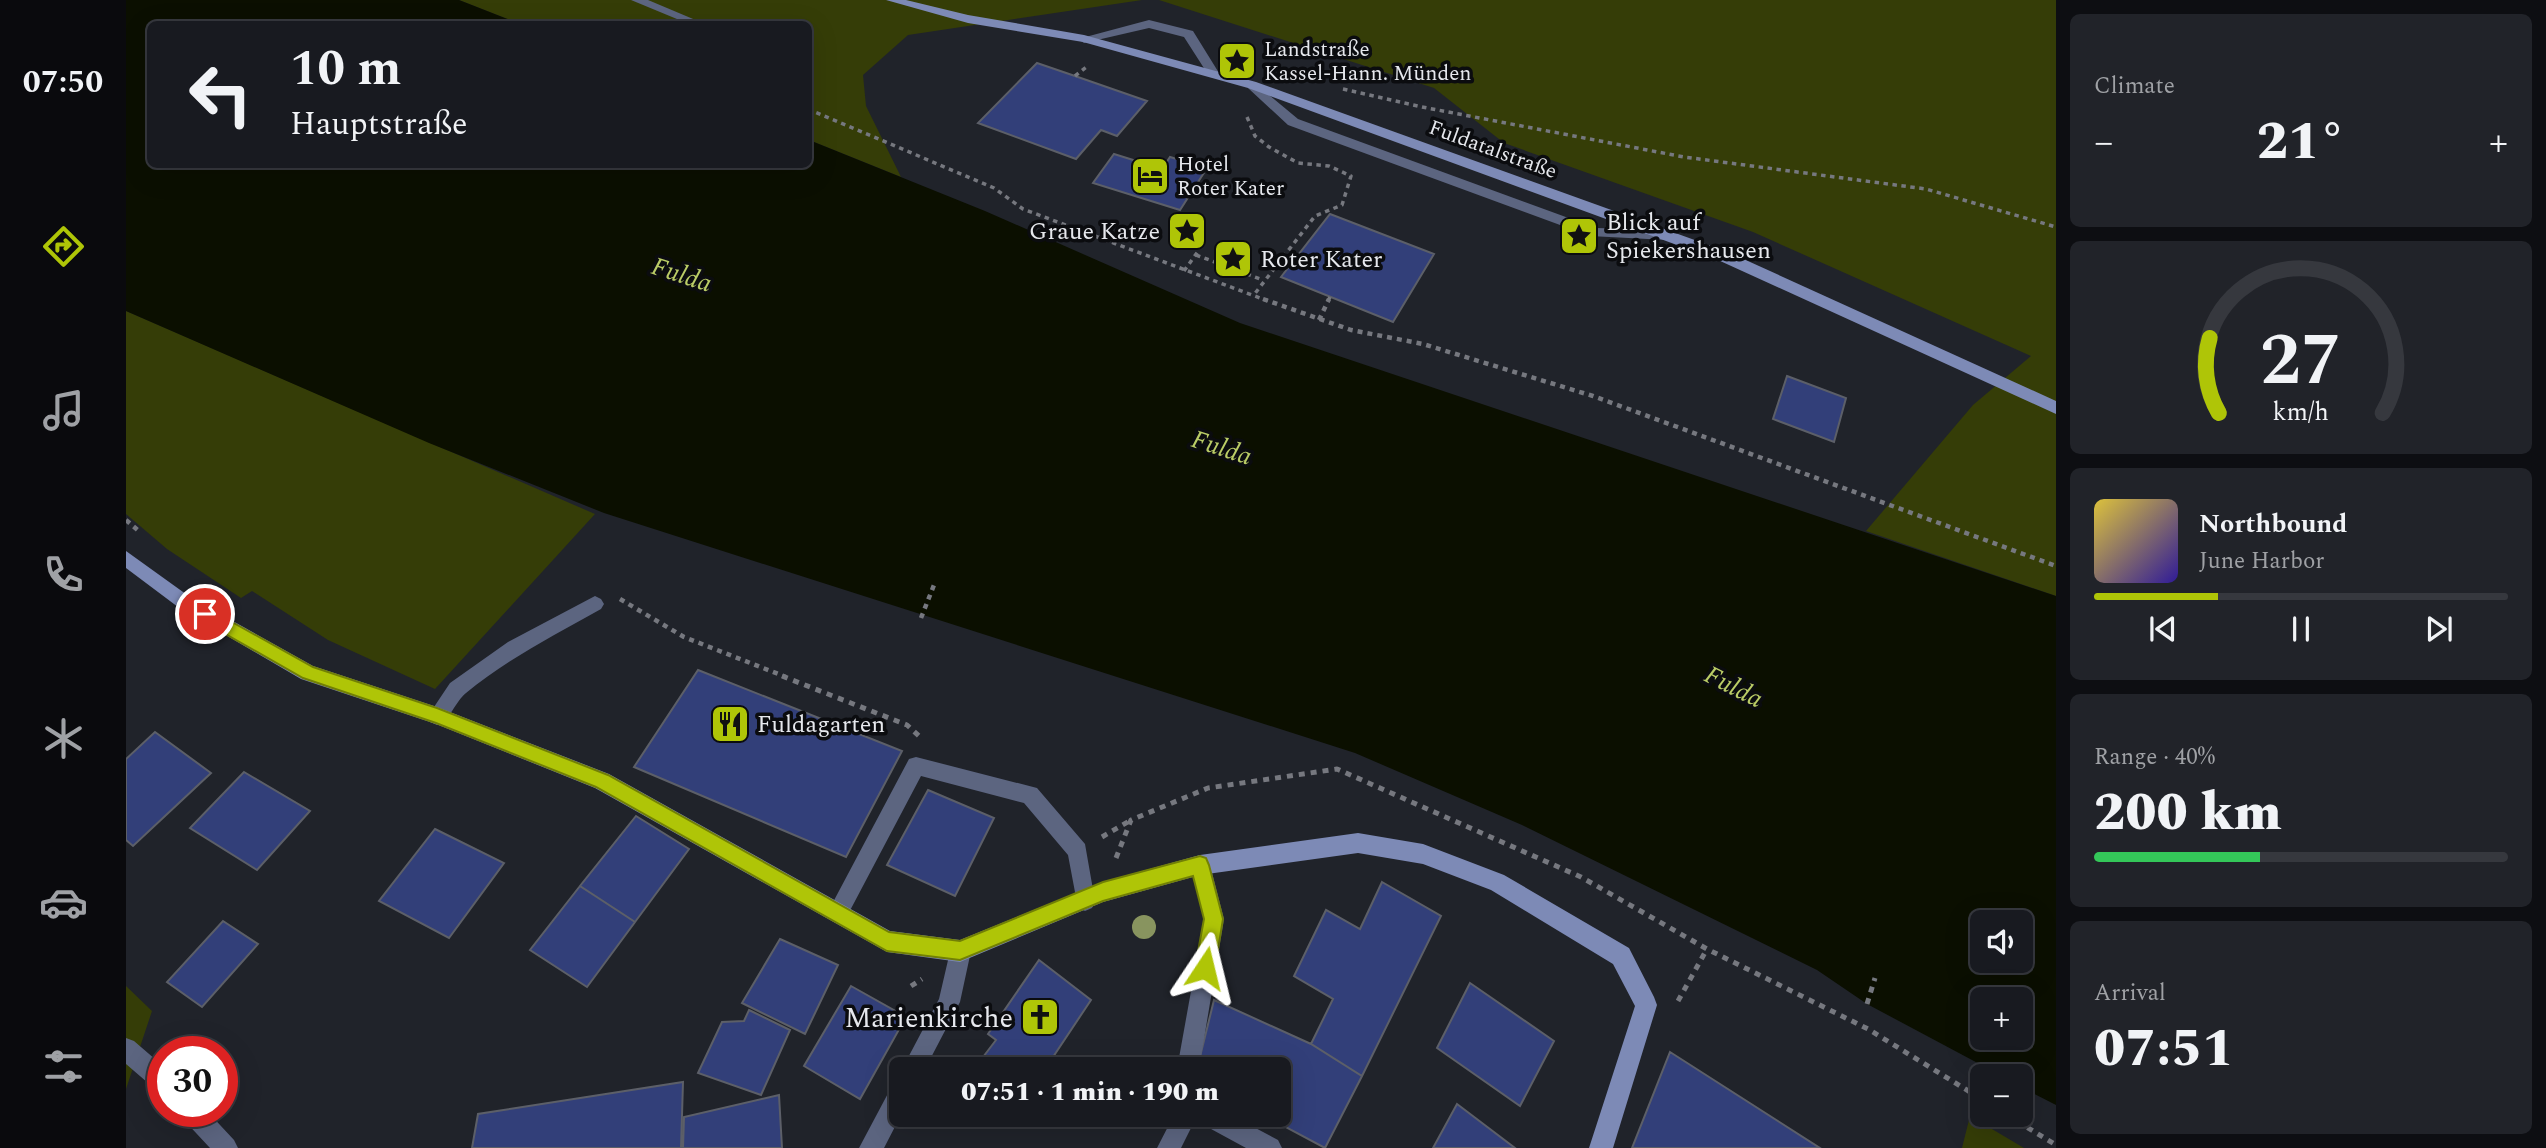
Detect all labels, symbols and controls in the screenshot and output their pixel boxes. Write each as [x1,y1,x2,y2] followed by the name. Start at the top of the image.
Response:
[290,32,401,107] text: 10 m
[1264,34,1472,90] place label: Landstraße Kassel-Hann. Münden
[1216,40,1258,82] place icon: Landstraße Kassel-Hann. Münden
[175,49,266,140] icon: left
[23,58,103,107] text: 07:50
[2094,69,2175,104] text: Climate
[290,100,468,149] text: Hauptstraße
[2257,103,2345,182] text: 21°
[1424,112,1561,188] street label: Fuldatalstraße
[2094,114,2113,172] text: −
[2489,114,2508,172] text: +
[1177,149,1284,205] place label: Hotel Roter Kater
[1129,155,1171,197] hotel icon: Hotel Roter Kater
[1606,205,1771,269] place label: Blick auf Spiekershausen
[1166,210,1208,252] place icon: Graue Katze
[1029,214,1160,250] place label: Graue Katze
[1558,215,1600,257] place icon: Blick auf Spiekershausen
[39,222,88,271] icon: directions
[1212,238,1254,280] place icon: Roter Kater
[1260,242,1383,278] place label: Roter Kater
[646,246,717,304] water label: Fulda
[2260,307,2342,418] text: 27
[39,386,88,435] icon: music
[2273,394,2329,432] text: km/h
[1186,419,1257,477] water label: Fulda
[2199,504,2347,544] text: Northbound
[2199,544,2324,579] text: June Harbor
[39,550,88,599] icon: phone
[175,584,235,644] pin
[186,595,224,633] icon: arrive
[2144,610,2182,648] icon: previous
[2282,610,2320,648] icon: pause
[2420,610,2458,648] icon: next
[1697,655,1770,719] water label: Fulda
[709,703,751,745] restaurant icon: Fuldagarten
[757,707,885,743] place label: Fuldagarten
[39,714,88,763] icon: climate
[2094,740,2215,775] text: Range · 40%
[2094,774,2282,853] text: 200 km
[39,878,88,927] icon: car
[1970,910,2033,1127] map controls
[1970,910,2033,973] button: sound
[1168,931,1242,1005] position arrow
[2094,976,2166,1011] text: Arrival
[1970,987,2033,1050] button: +
[1019,996,1061,1038] church icon: Marienkirche
[845,997,1013,1040] place label: Marienkirche
[2094,1010,2233,1089] text: 07:51
[147,1036,238,1127] speed limit sign: 30
[39,1042,88,1091] icon: filters
[1970,1064,2033,1127] button: −
[961,1072,1219,1112] text: 07:51 · 1 min · 190 m

